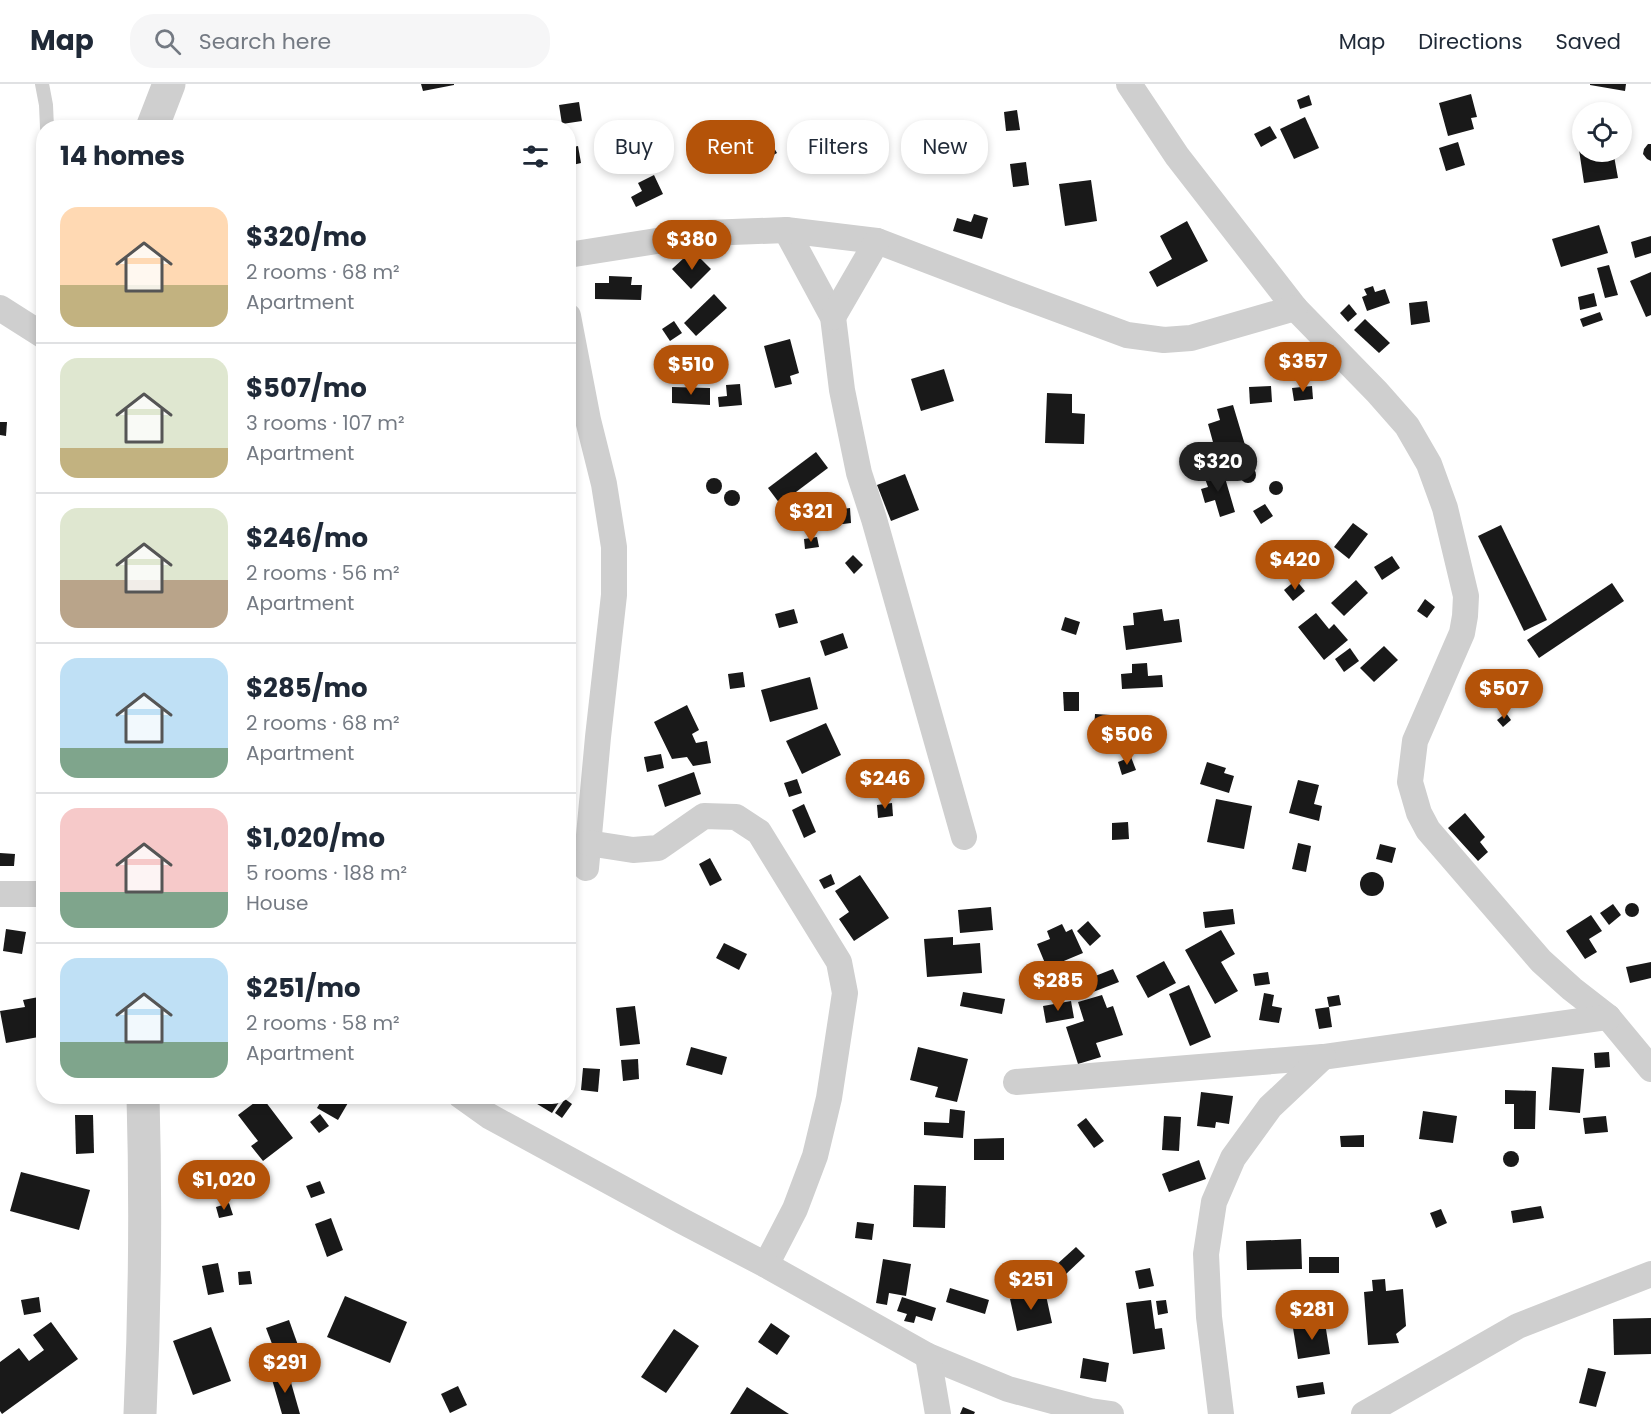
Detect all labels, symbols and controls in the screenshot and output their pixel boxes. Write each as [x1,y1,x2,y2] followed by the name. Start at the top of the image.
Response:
[130,14,550,68] search box
[30,21,94,60] text: Map
[151,25,184,58] icon: search
[199,26,331,57] text: Search here
[1339,27,1385,56] text: Map
[1418,27,1522,56] text: Directions
[1555,27,1621,56] text: Saved
[1572,102,1632,162] map controls
[1572,102,1632,162] button: locate
[594,120,674,174] chip: Buy
[686,120,775,174] chip: Rent
[787,120,889,174] chip: Filters
[901,120,988,174] chip: New
[60,138,185,174] text: 14 homes
[519,140,552,173] icon: filters
[246,219,367,255] text: $320/mo
[656,220,728,271] pin: $380
[666,225,718,253] text: $380
[108,231,180,303] icon: home
[246,258,400,286] text: 2 rooms · 68 m²
[246,288,354,316] text: Apartment
[1267,342,1339,393] pin: $357
[655,345,727,396] pin: $510
[1279,347,1327,375] text: $357
[668,350,714,378] text: $510
[246,370,367,406] text: $507/mo
[108,382,180,454] icon: home
[246,409,405,437] text: 3 rooms · 107 m²
[246,439,354,467] text: Apartment
[1182,442,1254,493] pin: $320
[1193,447,1243,475] text: $320
[775,492,847,543] pin: $321
[789,497,833,525] text: $321
[246,520,368,556] text: $246/mo
[108,532,180,604] icon: home
[1259,540,1331,591] pin: $420
[1269,545,1321,573] text: $420
[246,559,400,587] text: 2 rooms · 56 m²
[246,589,354,617] text: Apartment
[1468,669,1540,720] pin: $507
[246,670,368,706] text: $285/mo
[1479,674,1529,702] text: $507
[108,682,180,754] icon: home
[246,709,400,737] text: 2 rooms · 68 m²
[1091,715,1163,766] pin: $506
[1101,720,1153,748] text: $506
[246,739,354,767] text: Apartment
[849,759,921,810] pin: $246
[860,764,910,792] text: $246
[246,820,385,856] text: $1,020/mo
[108,832,180,904] icon: home
[246,859,407,887] text: 5 rooms · 188 m²
[246,889,308,917] text: House
[1022,961,1094,1012] pin: $285
[1033,966,1083,994] text: $285
[246,970,361,1006] text: $251/mo
[108,982,180,1054] icon: home
[246,1009,400,1037] text: 2 rooms · 58 m²
[246,1039,354,1067] text: Apartment
[175,1160,273,1211] pin: $1,020
[192,1165,256,1193] text: $1,020
[995,1260,1067,1311] pin: $251
[1008,1265,1054,1293] text: $251
[1276,1290,1348,1341] pin: $281
[1289,1295,1335,1323] text: $281
[249,1343,321,1394] pin: $291
[263,1348,307,1376] text: $291

